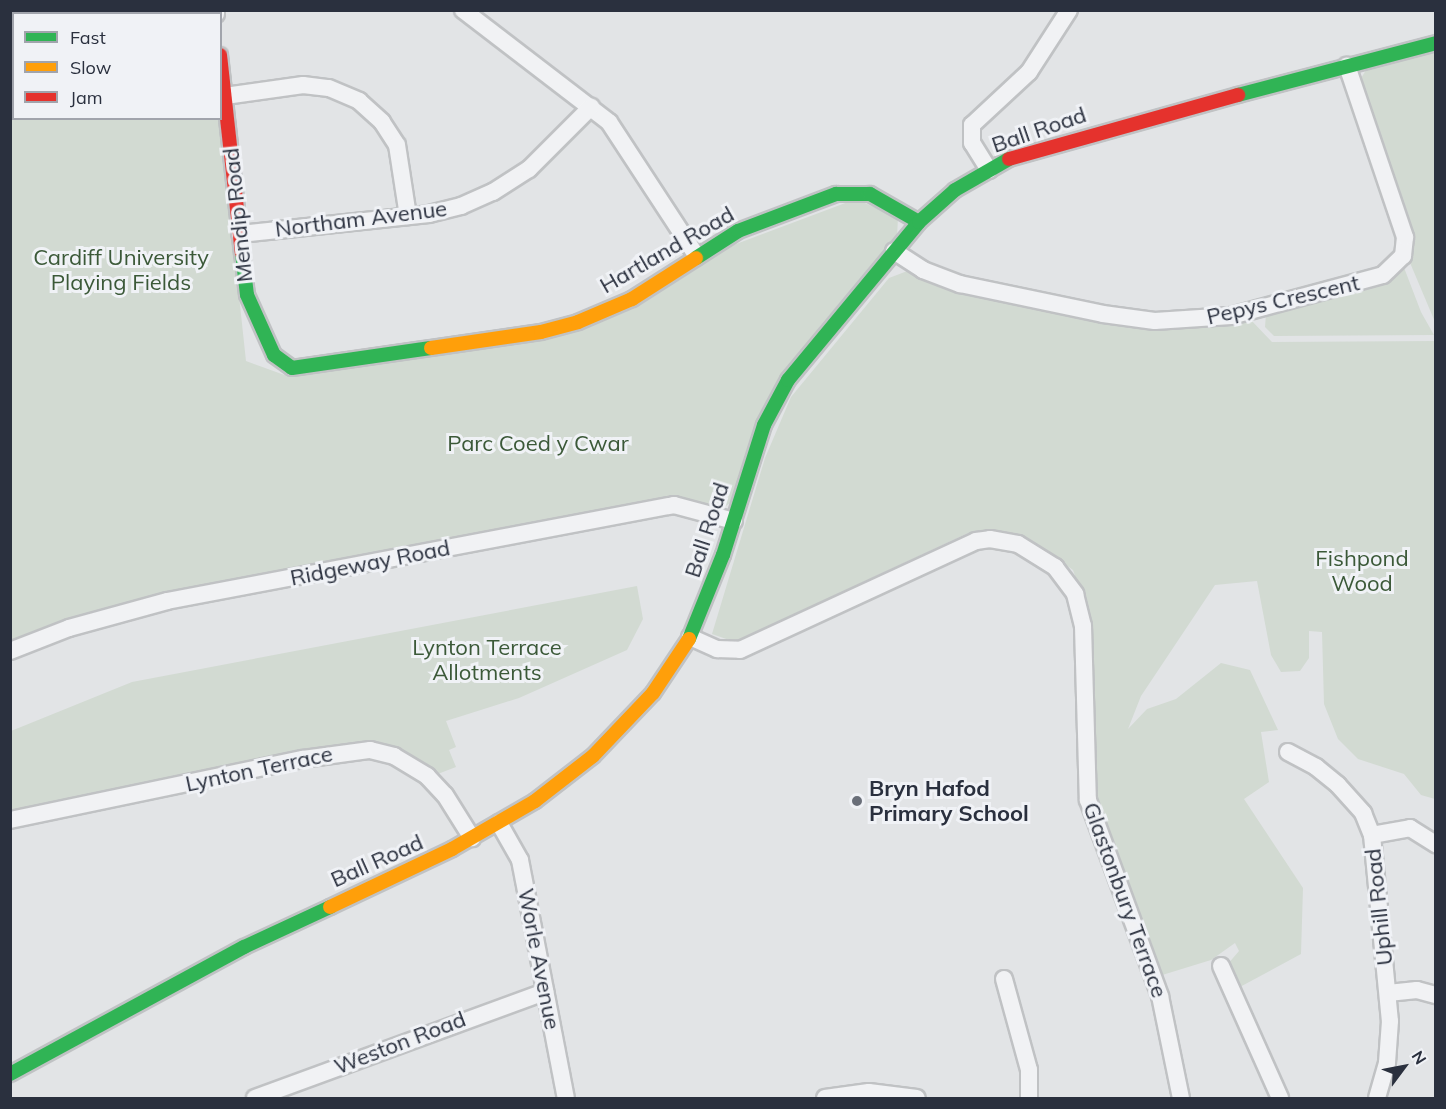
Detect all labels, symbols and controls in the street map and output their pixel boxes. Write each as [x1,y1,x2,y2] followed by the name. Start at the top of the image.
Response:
[12,12,222,120] legend
[70,26,106,49] text: Fast
[70,56,111,79] text: Slow
[70,86,103,109] text: Jam
[988,102,1090,158] street label: Ball Road
[218,146,258,284] street label: Mendip Road
[274,195,448,243] street label: Northam Avenue
[595,201,739,299] street label: Hartland Road
[33,244,209,296] park label: Cardiff University Playing Fields
[1204,270,1362,330] street label: Pepys Crescent
[447,431,629,457] park label: Parc Coed y Cwar
[679,479,735,581] street label: Ball Road
[288,535,452,591] street label: Ridgeway Road
[1315,545,1409,596] park label: Fishpond Wood
[412,634,562,686] park label: Lynton Terrace Allotments
[183,741,335,797] street label: Lynton Terrace
[869,775,1029,826] place label: Bryn Hafod Primary School
[850,794,864,808] marker: Bryn Hafod Primary School
[1077,799,1173,1001] street label: Glastonbury Terrace
[327,829,427,893] street label: Ball Road
[1360,847,1398,967] street label: Uphill Road
[512,886,566,1032] street label: Worle Avenue
[331,1006,469,1080] street label: Weston Road
[1374,1037,1434,1097] north arrow
[1408,1047,1431,1068] text: N

